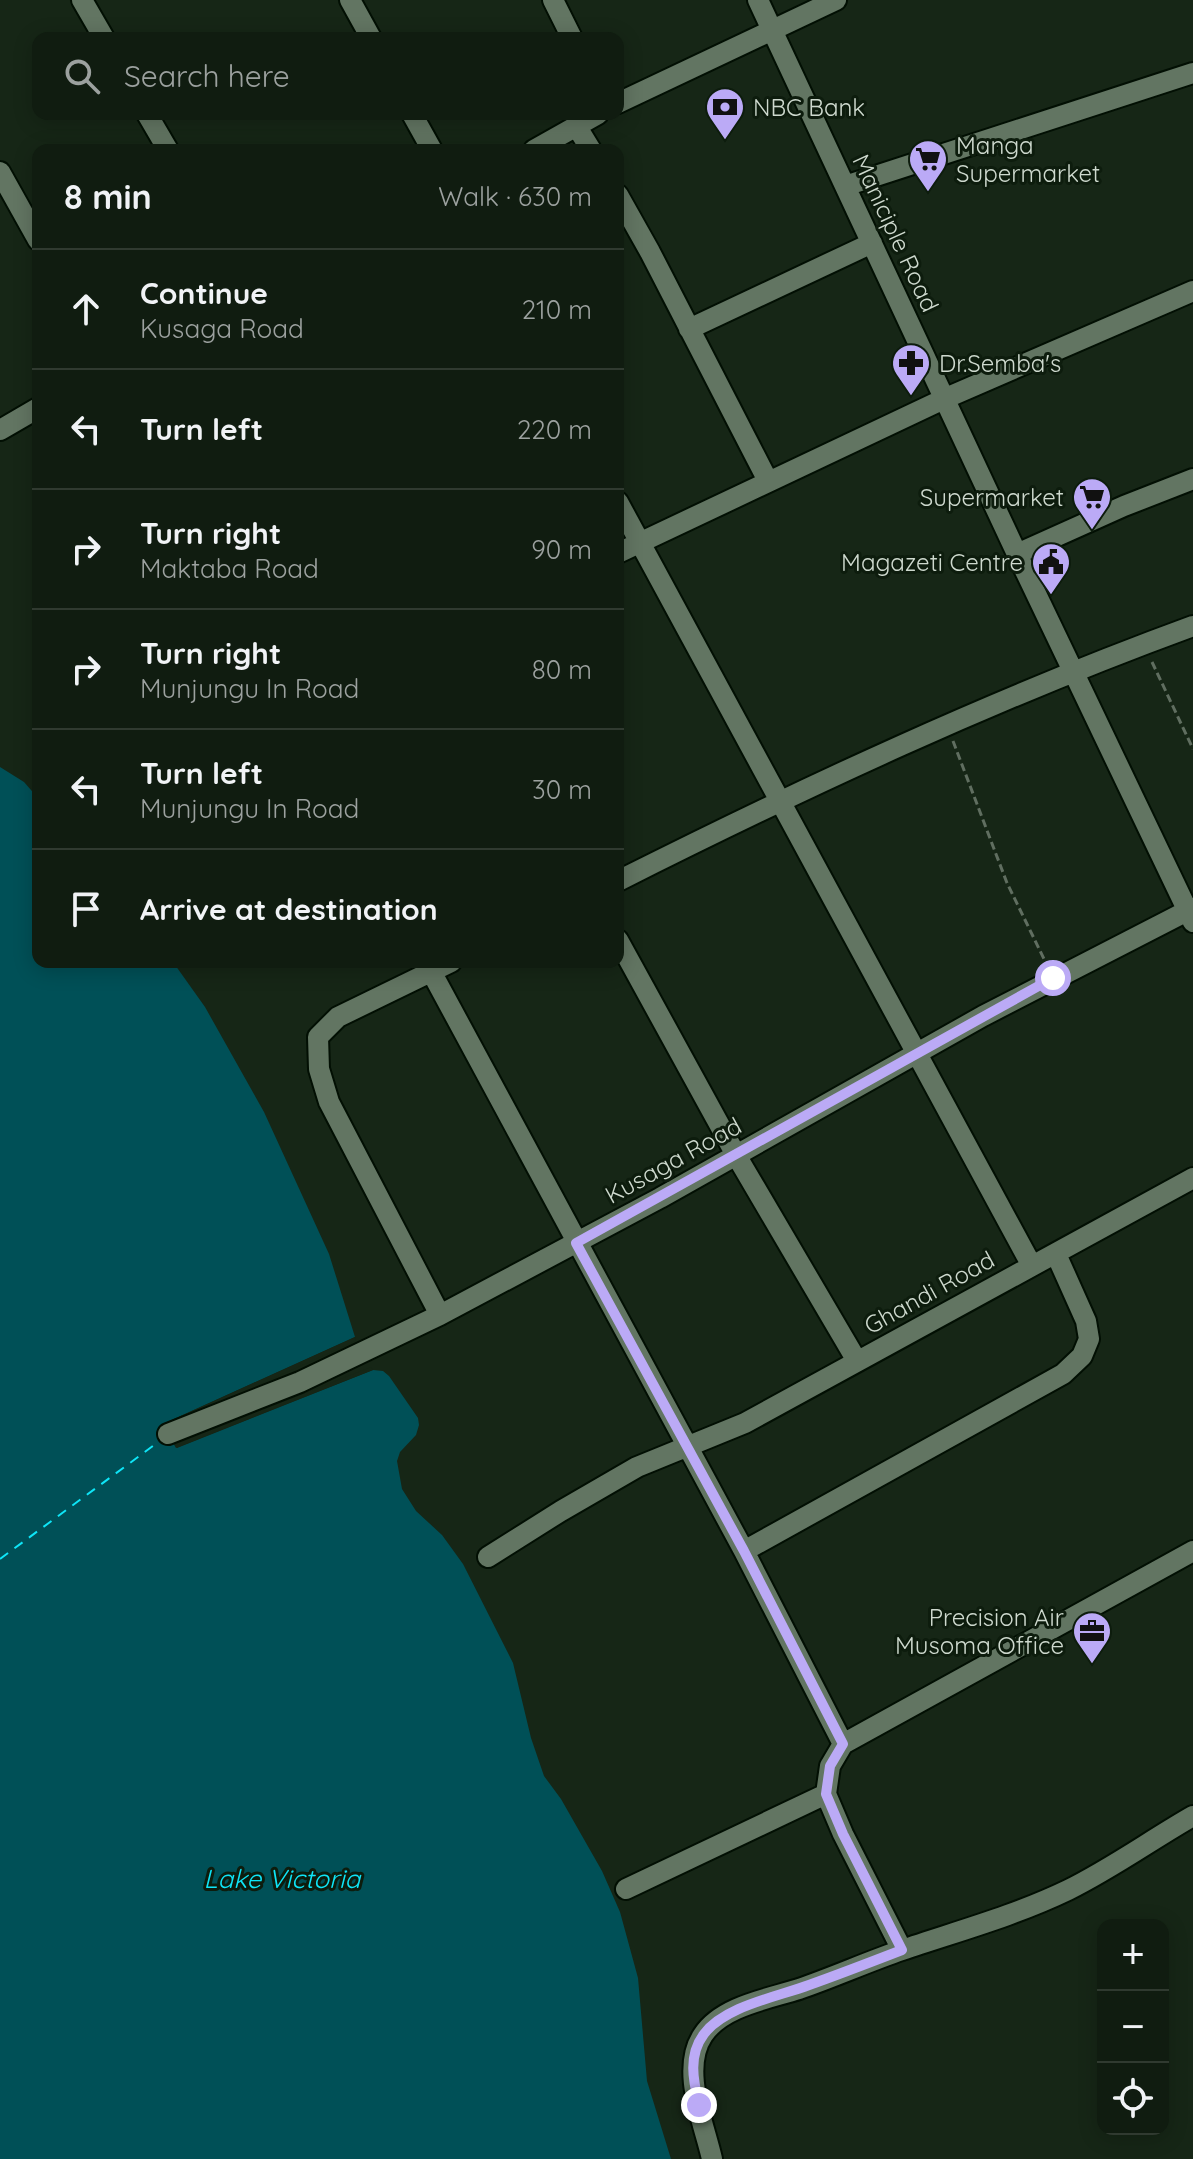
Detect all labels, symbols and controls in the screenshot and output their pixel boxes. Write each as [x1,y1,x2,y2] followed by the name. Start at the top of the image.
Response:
[32,32,624,120] search box
[60,54,104,98] icon: search
[124,57,290,95] text: Search here
[704,86,746,141] bank icon: NBC Bank
[753,92,865,122] place label: NBC Bank
[956,130,1100,188] place label: Manga Supermarket
[907,138,949,193] supermarket icon: Manga Supermarket
[846,149,946,317] street label: Maniciple Road
[64,175,152,218] text: 8 min
[438,180,592,213] text: Walk · 630 m
[140,274,268,312] text: Continue
[64,287,108,331] icon: ahead
[522,293,592,326] text: 210 m
[140,312,304,345] text: Kusaga Road
[890,342,932,397] pharmacy icon: Dr.Semba's
[939,348,1061,378] place label: Dr.Semba's
[64,407,108,451] icon: left
[140,410,263,448] text: Turn left
[517,413,592,446] text: 220 m
[1071,476,1113,531] supermarket icon: Supermarket
[920,482,1064,512] place label: Supermarket
[140,514,281,552] text: Turn right
[64,527,108,571] icon: right
[531,533,592,566] text: 90 m
[1030,541,1072,596] public building icon: Magazeti Centre
[841,547,1023,577] place label: Magazeti Centre
[140,552,319,585] text: Maktaba Road
[140,634,281,672] text: Turn right
[64,647,108,691] icon: right
[532,653,592,686] text: 80 m
[140,672,359,705] text: Munjungu In Road
[140,754,263,792] text: Turn left
[64,767,108,811] icon: left
[532,773,592,806] text: 30 m
[140,792,359,825] text: Munjungu In Road
[64,887,108,931] icon: arrive
[140,890,438,928] text: Arrive at destination
[1035,960,1071,996] route start
[600,1110,746,1210] street label: Kusaga Road
[859,1244,999,1340] street label: Ghandi Road
[895,1602,1064,1660] place label: Precision Air Musoma Office
[1071,1610,1113,1665] office icon: Precision Air Musoma Office
[204,1862,362,1895] water label: Lake Victoria
[1097,1919,1169,2135] map controls
[1097,1919,1169,1991] button: +
[1097,1991,1169,2063] button: −
[1097,2063,1169,2135] button: locate
[681,2087,717,2123] route end

